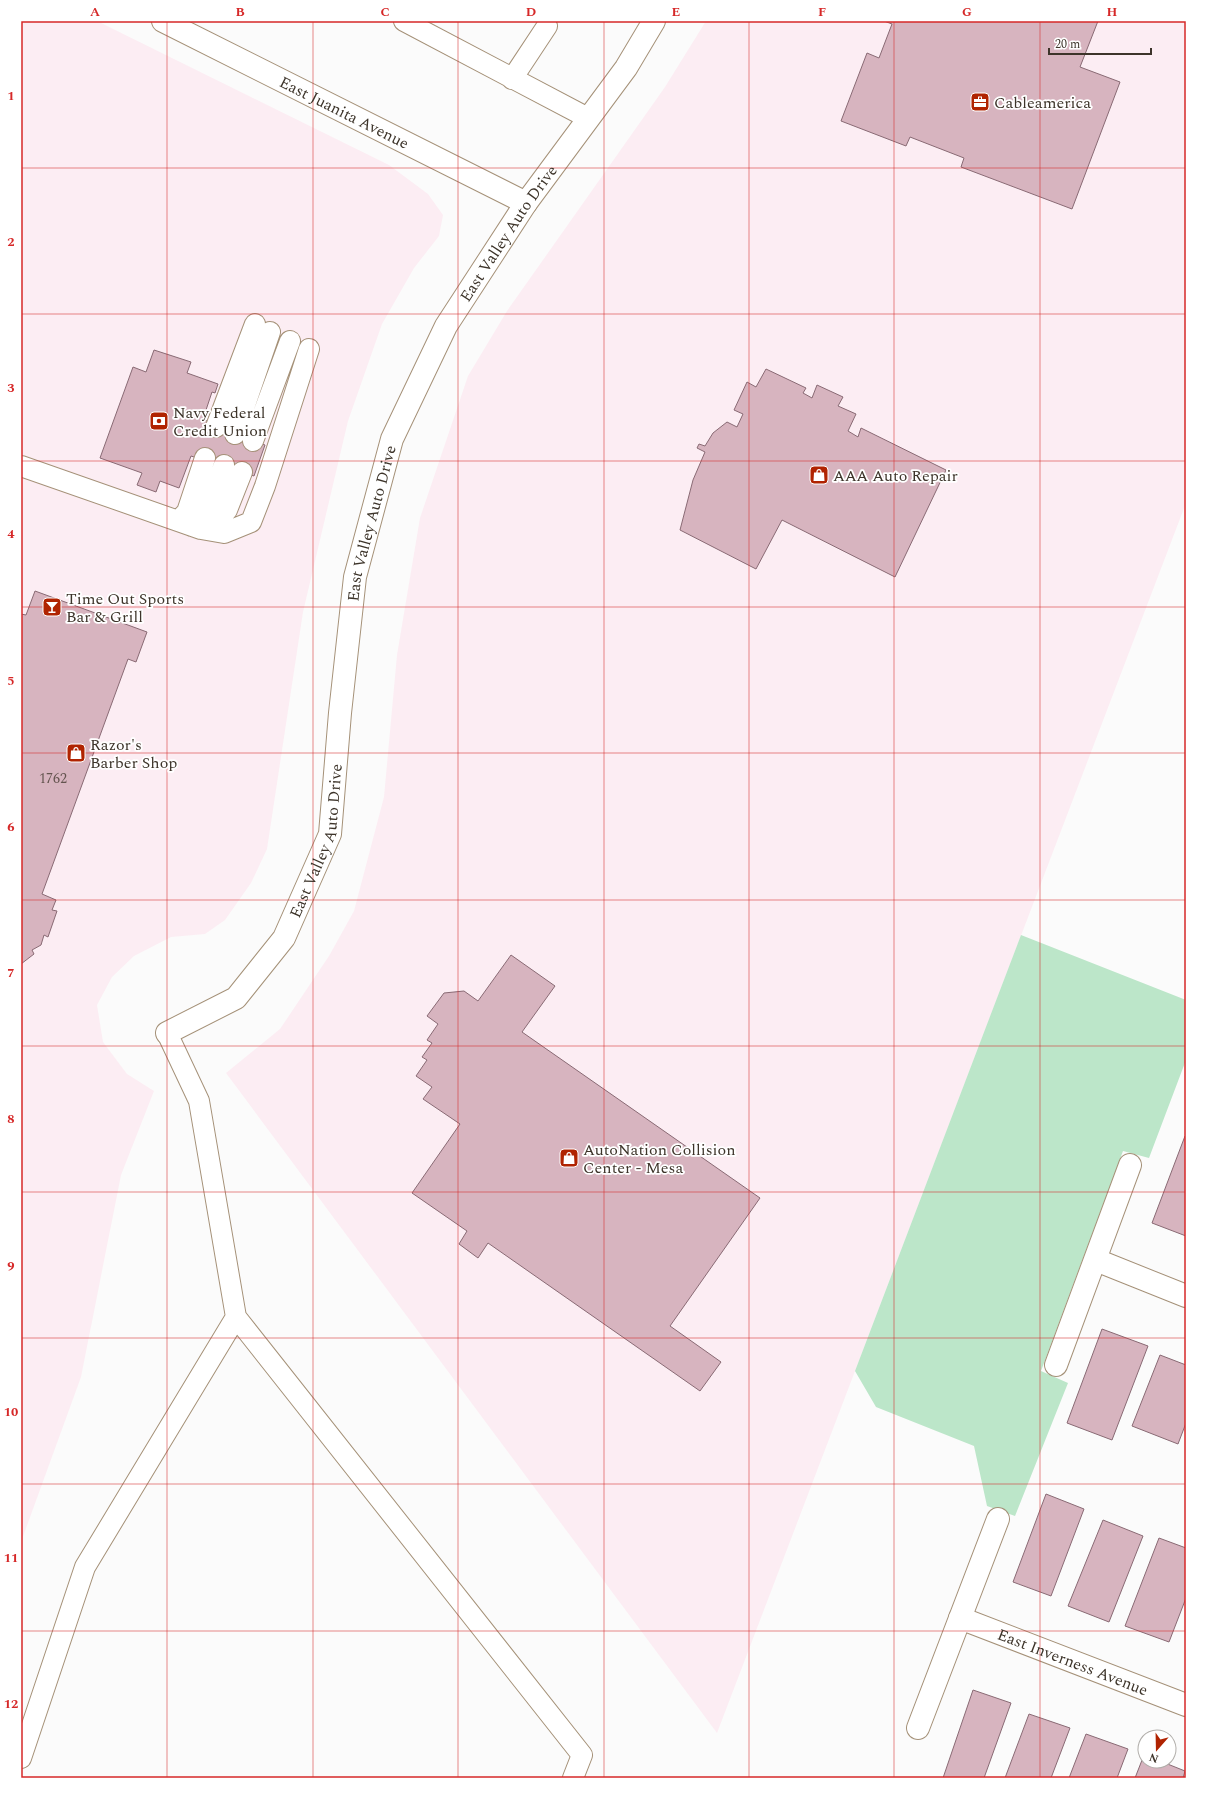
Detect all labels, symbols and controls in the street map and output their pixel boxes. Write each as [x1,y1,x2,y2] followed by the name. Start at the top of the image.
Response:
[90,2,100,22] text: A
[235,2,245,22] text: B
[380,2,390,22] text: C
[526,2,536,22] text: D
[672,2,681,22] text: E
[818,2,826,22] text: F
[962,2,972,22] text: G
[1107,2,1118,22] text: H
[1049,30,1151,56] scale bar
[1055,35,1080,54] text: 20 m
[275,70,413,155] street label: East Juanita Avenue
[7,86,15,106] text: 1
[969,91,991,113] office icon: Cableamerica
[994,91,1091,115] place label: Cableamerica
[454,160,563,307] street label: East Valley Auto Drive
[7,232,15,252] text: 2
[7,378,15,398] text: 3
[173,401,267,443] place label: Navy Federal Credit Union
[148,410,170,432] bank icon: Navy Federal Credit Union
[341,443,403,603] street label: East Valley Auto Drive
[808,464,830,486] shop icon: AAA Auto Repair
[833,464,958,488] place label: AAA Auto Repair
[7,524,15,544] text: 4
[66,587,184,629] place label: Time Out Sports Bar & Grill
[41,596,63,618] bar icon: Time Out Sports Bar & Grill
[7,671,15,691] text: 5
[90,733,177,775] place label: Razor's Barber Shop
[65,742,87,764] shop icon: Razor's Barber Shop
[283,763,349,922] street label: East Valley Auto Drive
[39,768,67,789] house number: 1762
[7,817,15,837] text: 6
[7,963,15,983] text: 7
[7,1109,15,1129] text: 8
[583,1138,736,1180] place label: AutoNation Collision Center - Mesa
[558,1147,580,1169] shop icon: AutoNation Collision Center - Mesa
[7,1256,15,1276] text: 9
[4,1402,18,1422] text: 10
[4,1548,18,1568] text: 11
[994,1623,1151,1702] street label: East Inverness Avenue
[4,1694,18,1714] text: 12
[1137,1729,1177,1769] north arrow
[1147,1748,1161,1767] text: N

